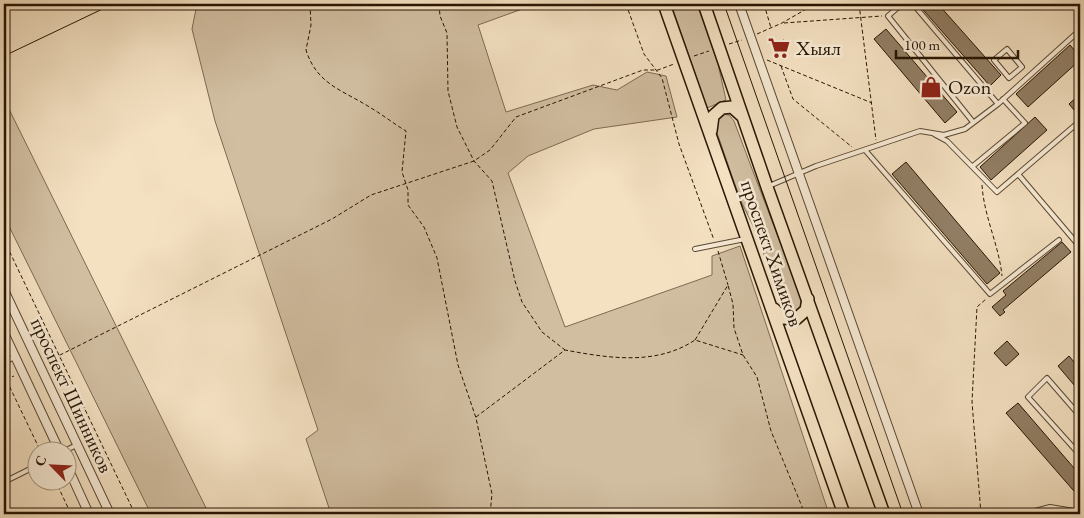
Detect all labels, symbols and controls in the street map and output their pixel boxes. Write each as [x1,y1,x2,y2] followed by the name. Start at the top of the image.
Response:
[896,28,1019,60] scale bar
[766,35,792,61] supermarket icon: Хыял
[795,35,841,61] place label: Хыял
[904,35,941,54] text: 100 m
[918,74,944,100] shop icon: Ozon
[948,74,992,100] place label: Ozon
[735,176,809,330] street label: проспект Химиков
[25,313,119,477] street label: проспект Шинников
[28,440,78,490] north arrow
[30,452,50,469] text: С

